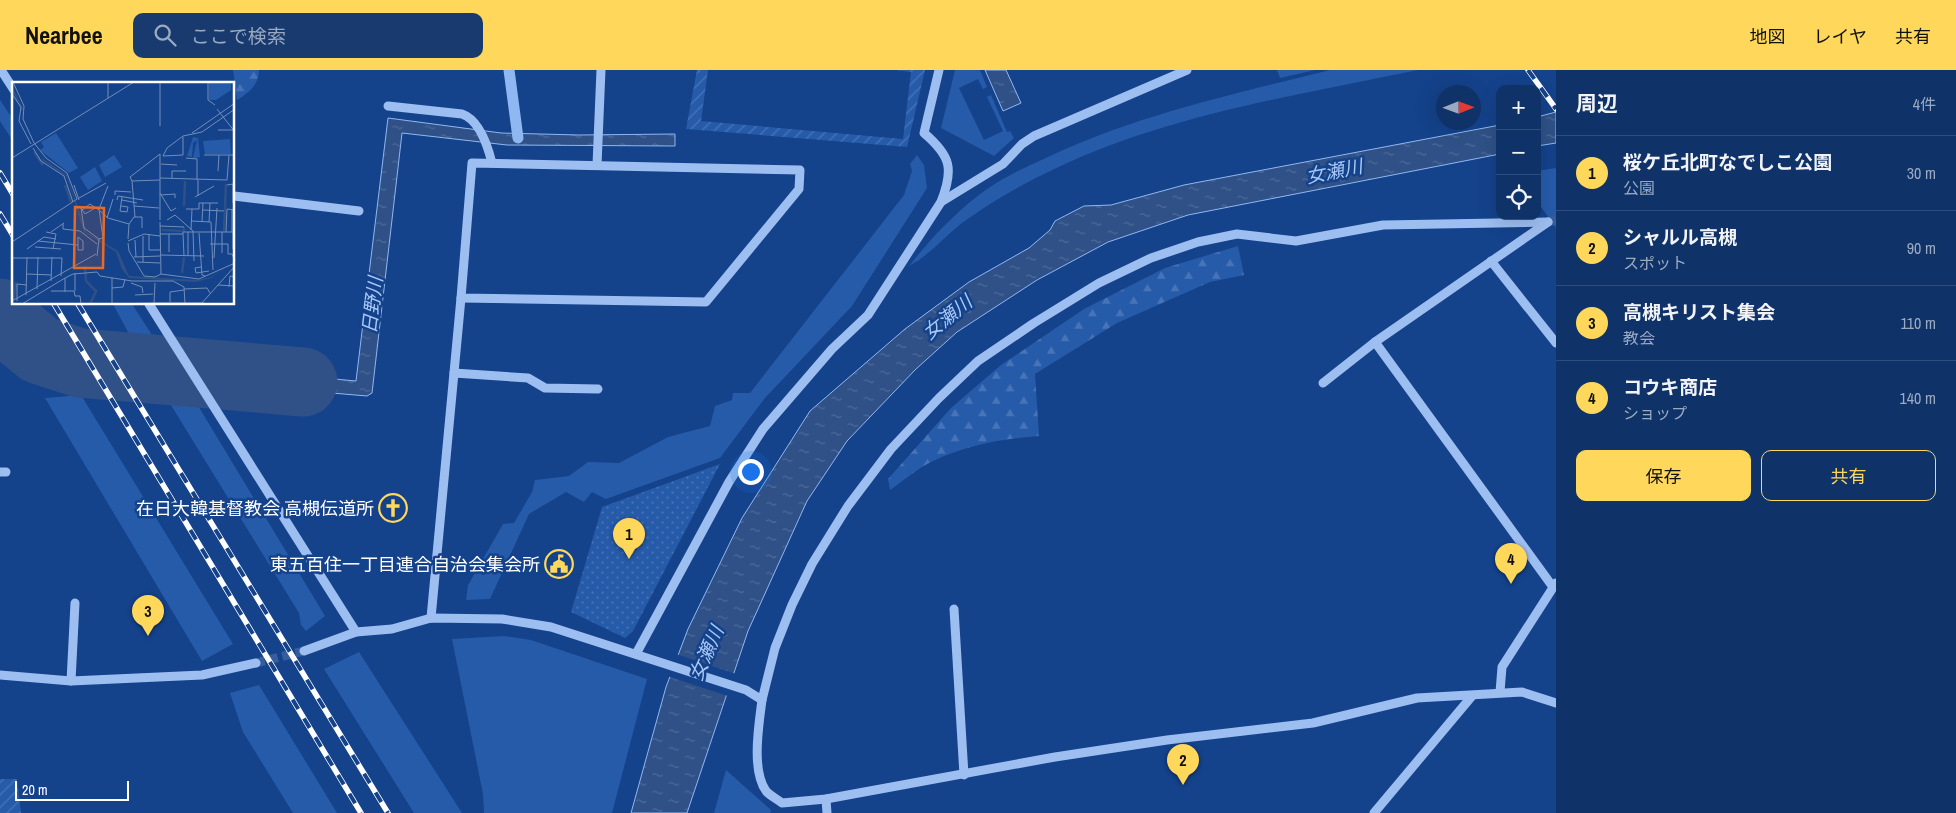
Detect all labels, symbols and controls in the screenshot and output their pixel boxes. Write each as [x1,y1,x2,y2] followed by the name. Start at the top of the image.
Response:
[133,13,483,58] search box
[25,19,103,51] text: Nearbee
[151,21,179,49] icon: search
[191,23,286,49] text: ここで検索
[1750,24,1786,49] text: 地図
[1814,24,1867,49] text: レイヤ
[1895,24,1931,49] text: 共有
[12,82,235,305] inset map
[1436,85,1481,130] north arrow
[1496,85,1541,220] map controls
[1496,85,1541,130] button: +
[1576,89,1618,118] text: 周辺
[1913,93,1936,115] text: 4件
[1496,130,1541,175] button: −
[1623,149,1832,175] text: 桜ケ丘北町なでしこ公園
[1304,152,1366,189] water label: 女瀬川
[1588,162,1596,184] text: 1
[1907,162,1936,184] text: 30 m
[1496,175,1541,220] button: locate
[1623,177,1655,199] text: 公園
[1623,224,1737,250] text: シャルル高槻
[1588,237,1596,259] text: 2
[1907,237,1936,259] text: 90 m
[1623,252,1687,274] text: スポット
[356,273,389,335] water label: 日野川
[917,288,979,345] water label: 女瀬川
[1623,299,1775,325] text: 高槻キリスト集会
[1588,312,1596,334] text: 3
[1900,312,1936,334] text: 110 m
[1623,327,1655,349] text: 教会
[1623,374,1717,400] text: コウキ商店
[1588,387,1596,409] text: 4
[1900,387,1936,409] text: 140 m
[1623,402,1687,424] text: ショップ
[1576,450,1751,501] button: 保存
[1761,450,1936,501] button: 共有
[738,459,764,485] your location
[378,493,408,523] church icon: 在日大韓基督教会 高槻伝道所
[136,496,374,521] place label: 在日大韓基督教会 高槻伝道所
[613,518,645,559] pin: 1
[1495,543,1527,584] pin: 4
[544,549,574,579] public building icon: 東五百住一丁目連合自治会集会所
[270,552,540,577] place label: 東五百住一丁目連合自治会集会所
[132,595,164,636] pin: 3
[683,620,730,684] water label: 女瀬川
[1167,744,1199,785] pin: 2
[15,778,129,801] scale bar
[22,781,48,799] text: 20 m

